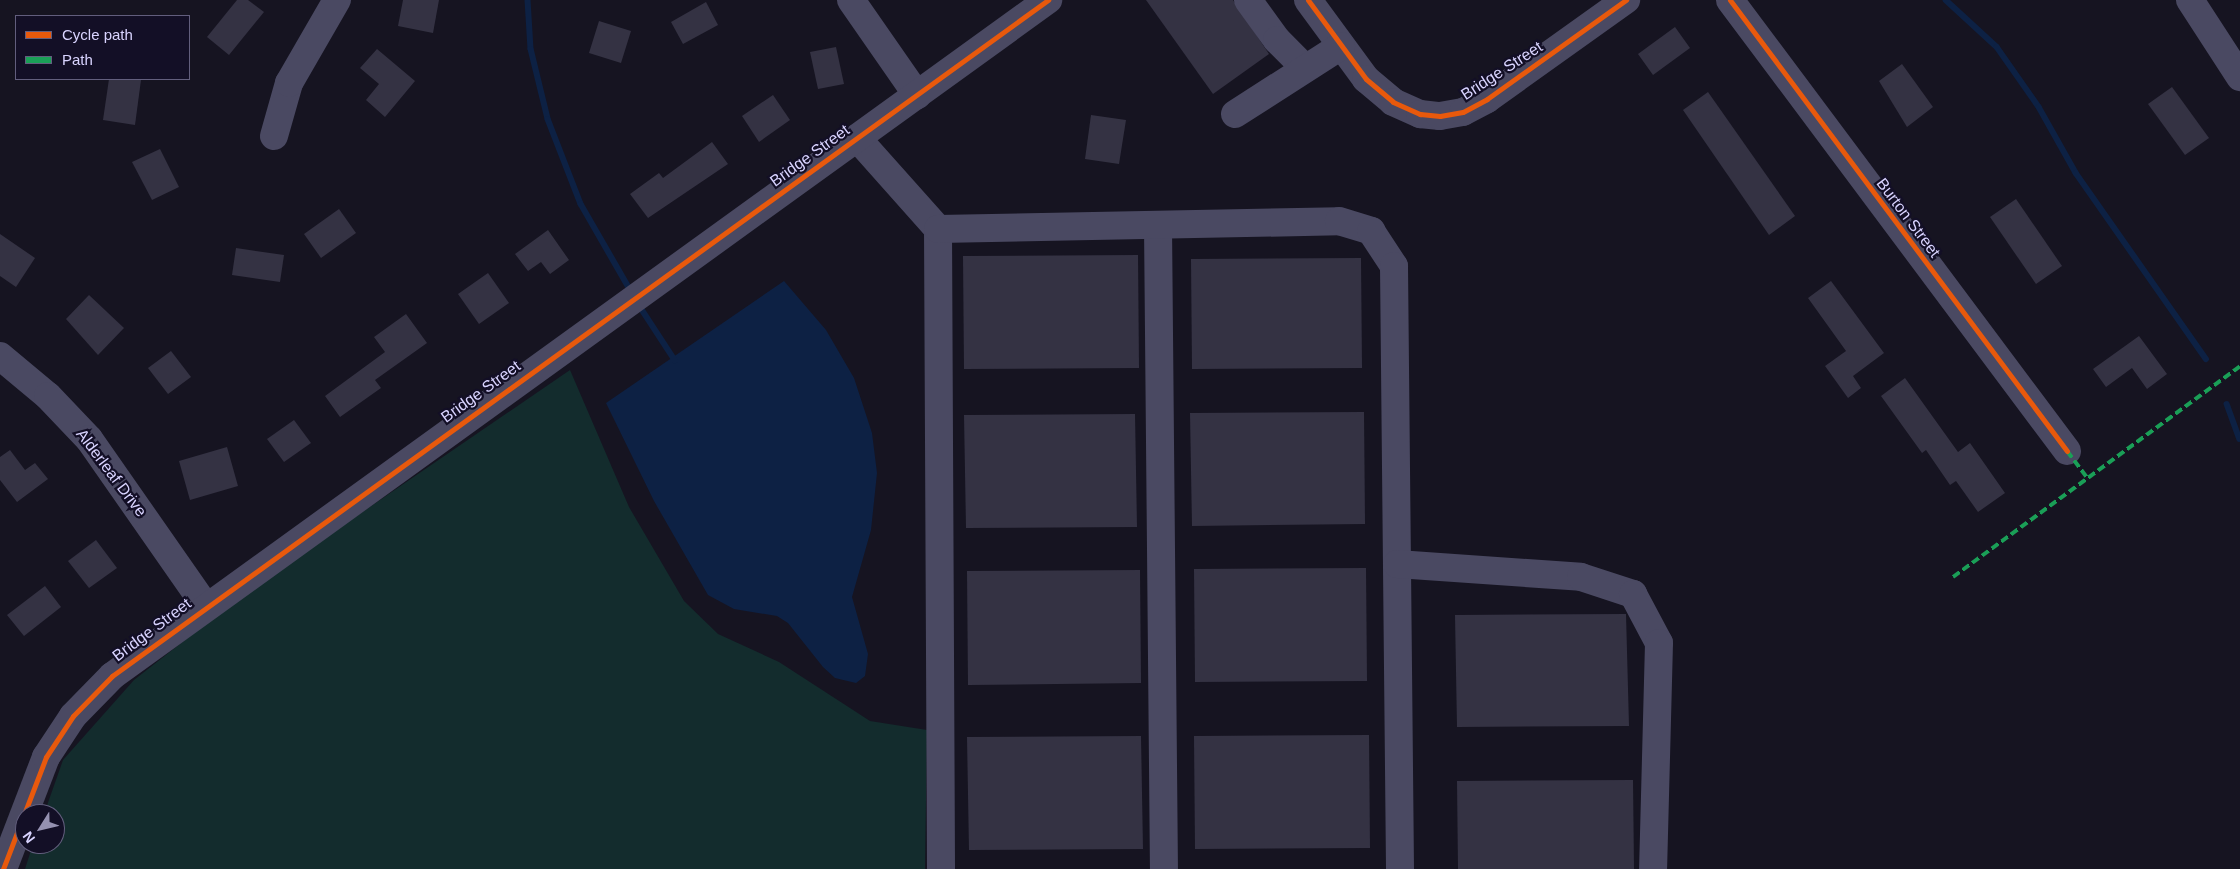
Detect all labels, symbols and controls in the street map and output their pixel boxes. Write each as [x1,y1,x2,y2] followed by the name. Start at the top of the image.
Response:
[15,15,190,80] legend
[62,26,133,43] text: Cycle path
[1458,38,1546,104] street label: Bridge Street
[62,51,93,68] text: Path
[767,121,853,191] street label: Bridge Street
[1872,175,1944,261] street label: Burton Street
[438,357,524,427] street label: Bridge Street
[72,425,150,521] street label: Alderleaf Drive
[109,594,195,666] street label: Bridge Street
[15,804,65,854] north arrow
[19,828,38,846] text: N

